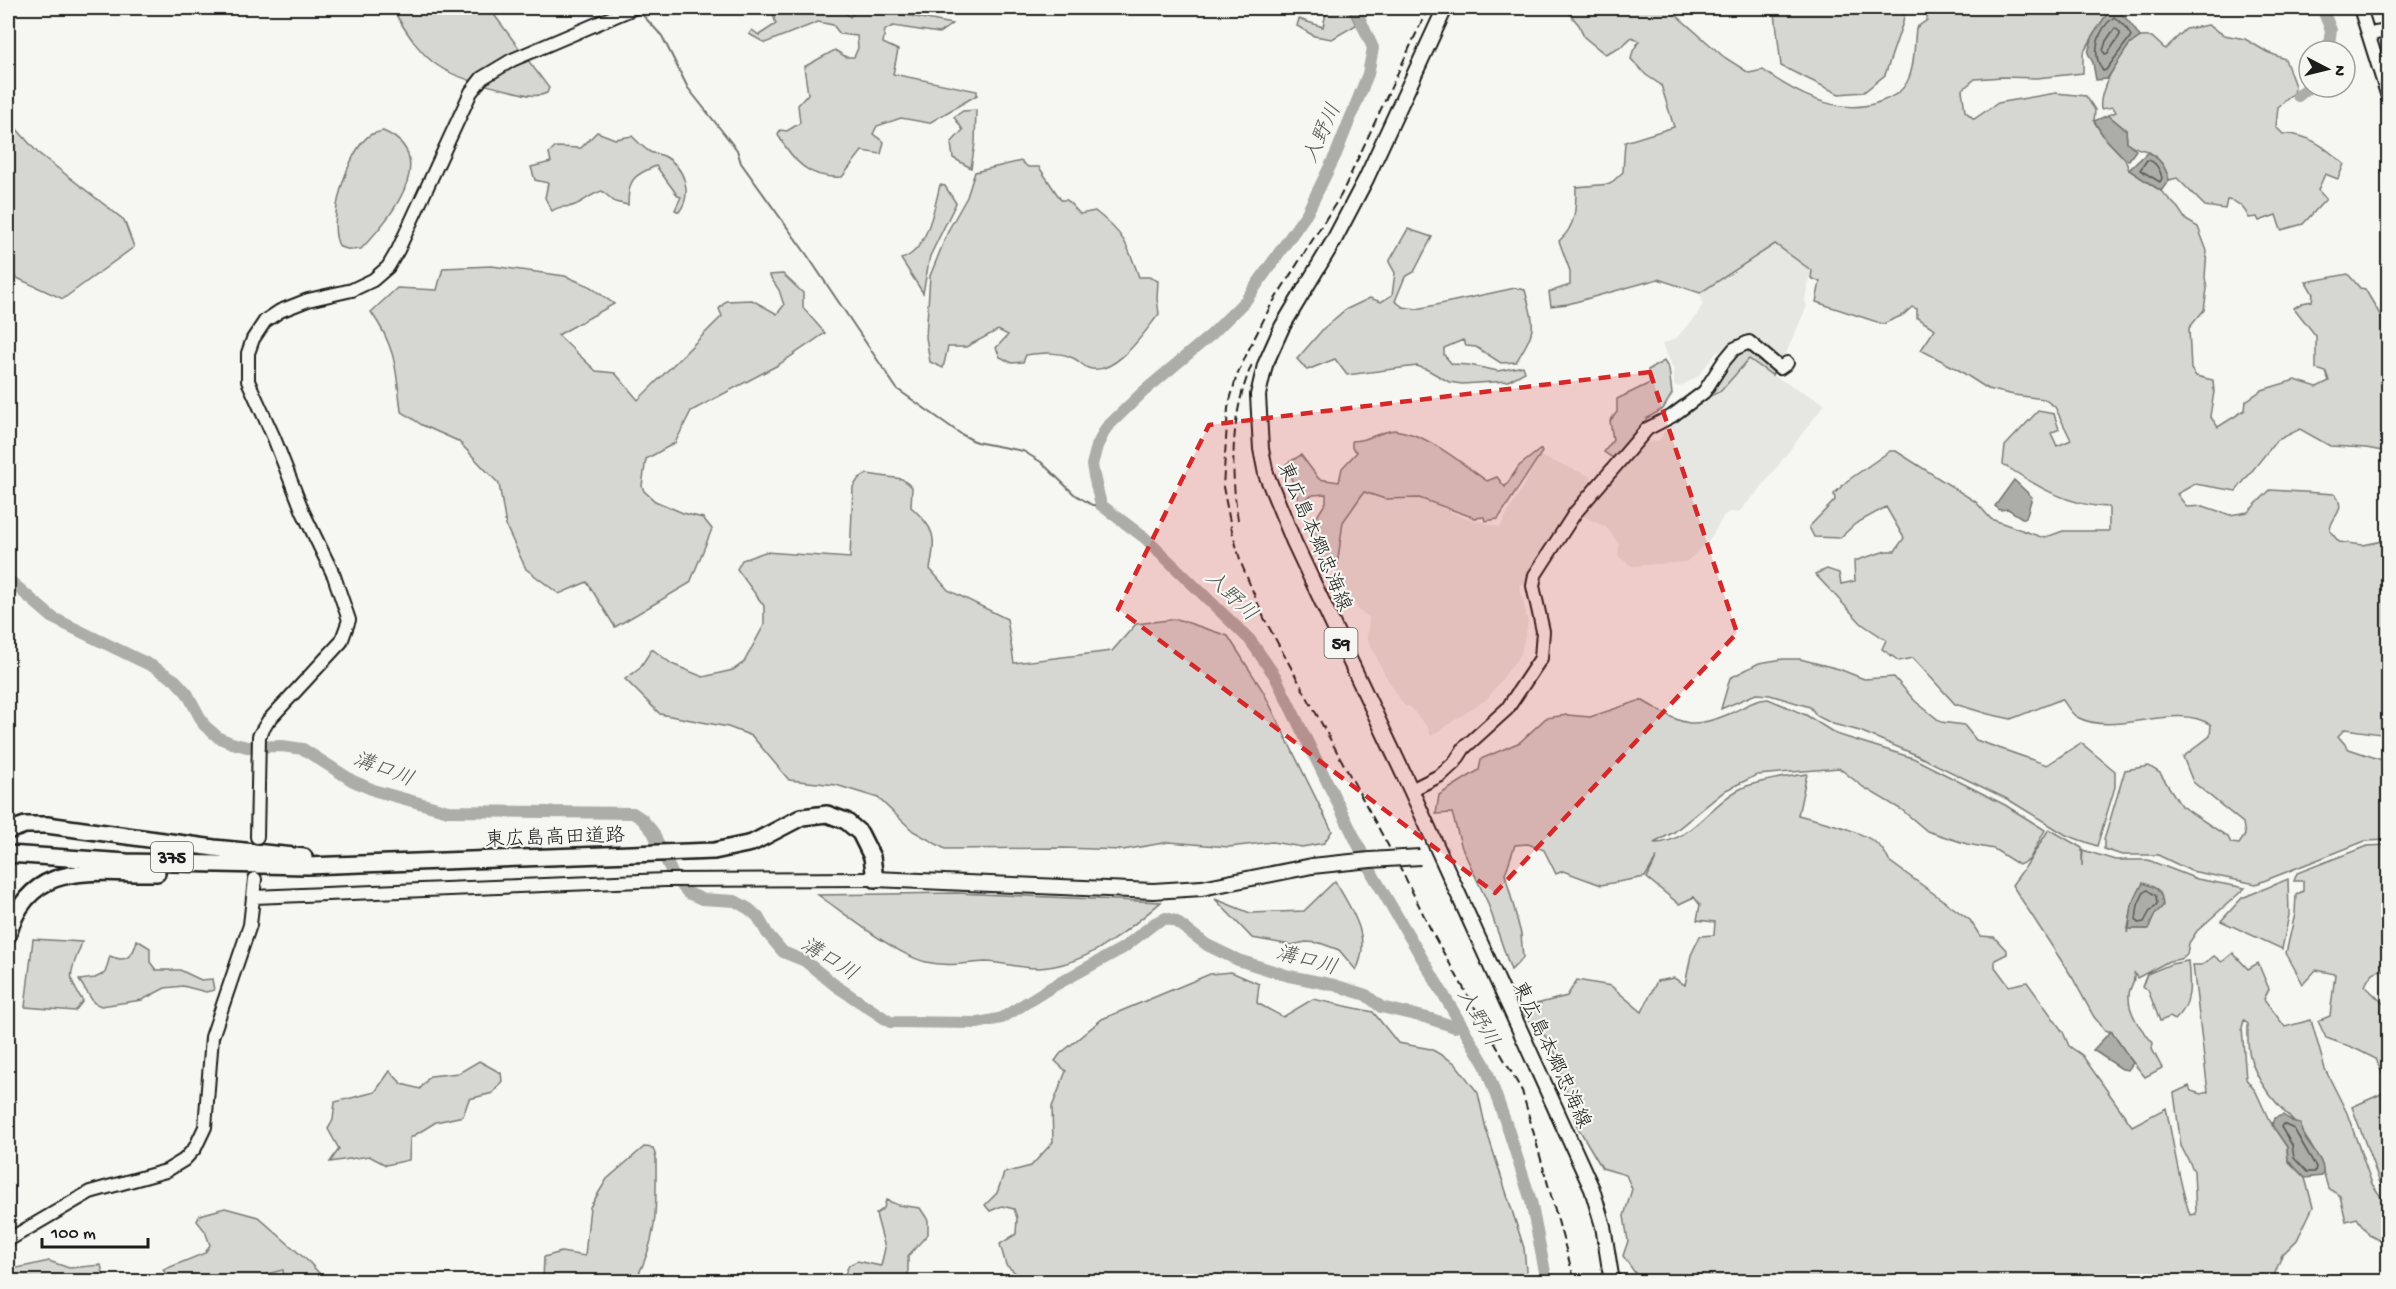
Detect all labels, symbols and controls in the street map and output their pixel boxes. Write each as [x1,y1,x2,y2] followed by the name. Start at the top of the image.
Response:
[2297,39,2357,99] north arrow
[2328,64,2348,77] text: N
[1299,100,1348,168] water label: 入野川
[1271,458,1356,616] street label: 東広島本郷忠海線
[1198,566,1262,628] water label: 入野川
[1324,628,1358,658] road number: 59
[349,747,417,794] water label: 溝口川
[485,824,625,853] street label: 東広島高田道路
[151,842,193,872] road number: 375
[795,933,862,988] water label: 溝口川
[1272,941,1340,983] water label: 溝口川
[1506,977,1596,1133] street label: 東広島本郷忠海線
[1449,985,1503,1052] water label: 入野川
[42,1211,148,1249] scale bar
[50,1224,96,1245] text: 100 m

